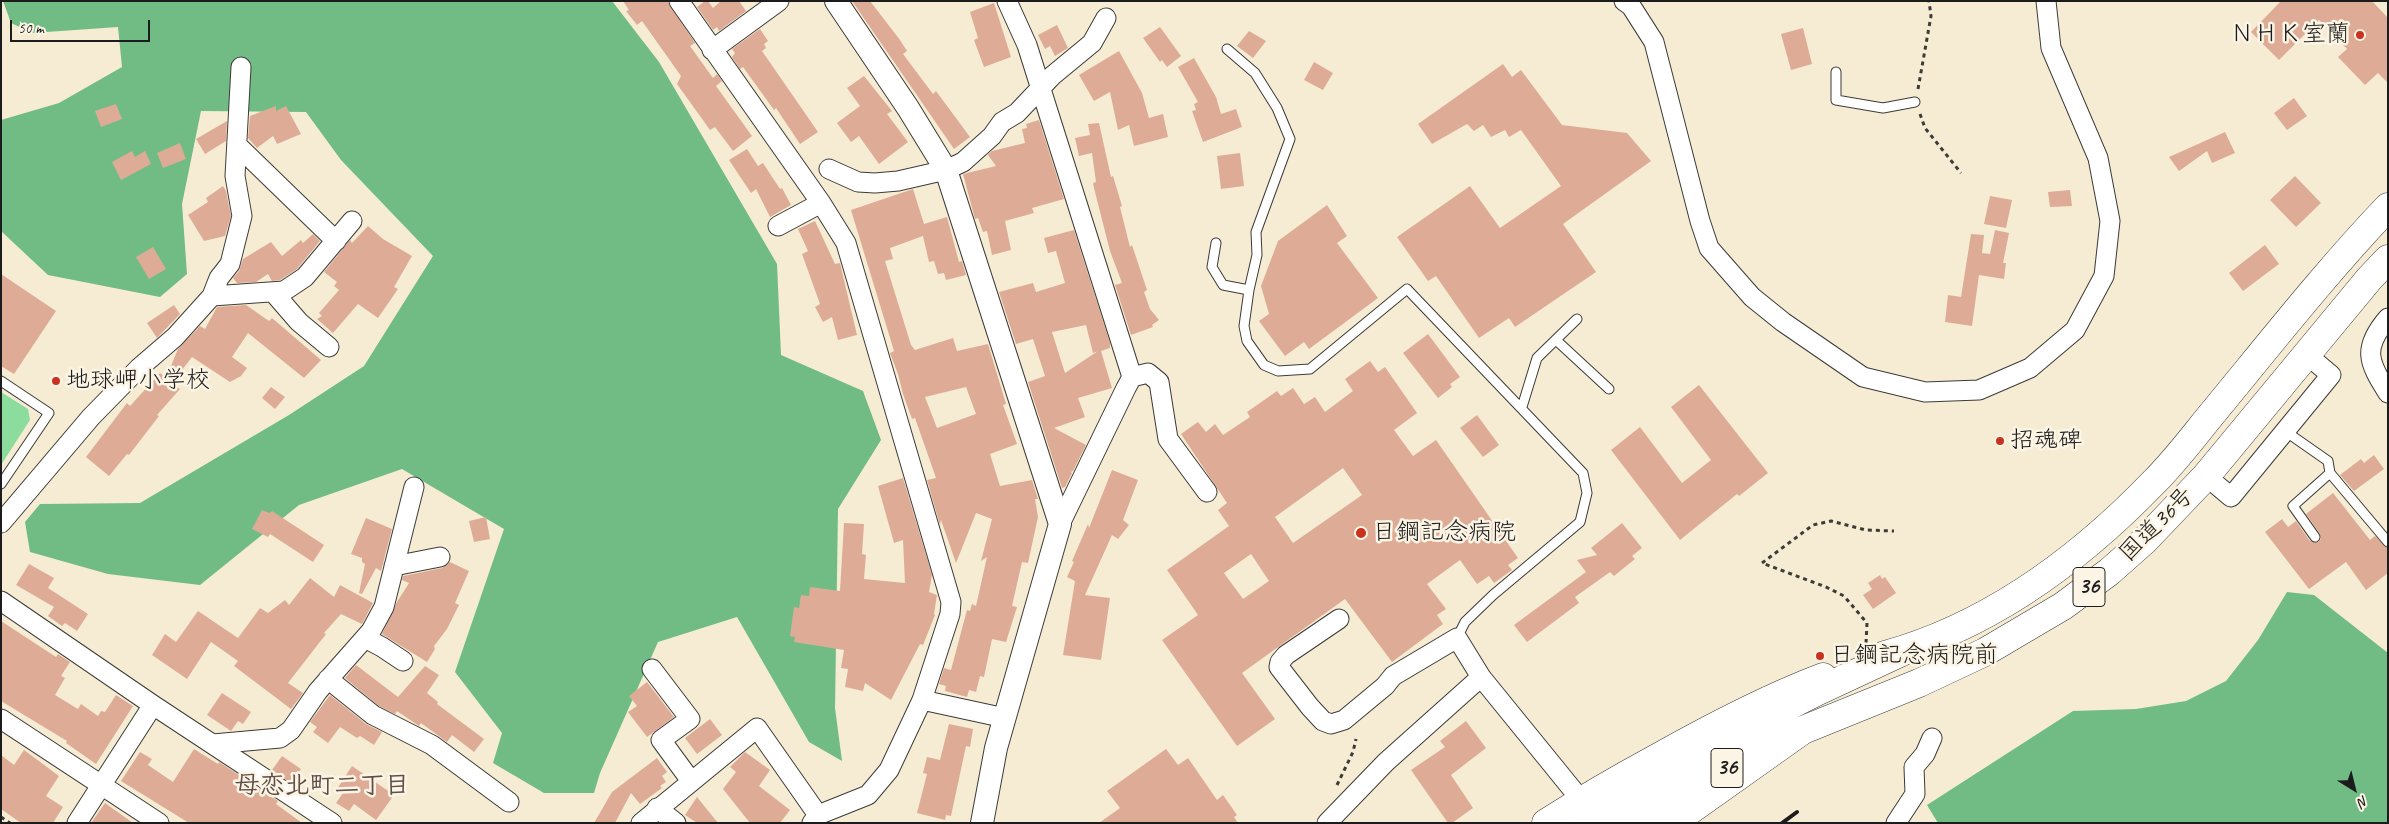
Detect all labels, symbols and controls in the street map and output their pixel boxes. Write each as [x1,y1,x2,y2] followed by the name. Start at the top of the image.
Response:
[12,10,152,42] scale bar
[18,19,44,38] text: 50 m
[2230,21,2350,49] place label: ＮＨＫ室蘭
[2354,29,2366,41] marker: ＮＨＫ室蘭
[66,367,210,395] place label: 地球岬小学校
[50,375,62,387] marker: 地球岬小学校
[2010,427,2082,455] place label: 招魂碑
[1994,435,2006,447] marker: 招魂碑
[2114,482,2200,568] street label: 国道36号
[1372,519,1516,547] place label: 日鋼記念病院
[1354,526,1368,540] marker: 日鋼記念病院
[2073,568,2105,606] road number: 36
[1830,642,1998,670] place label: 日鋼記念病院前
[1814,650,1826,662] marker: 日鋼記念病院前
[1711,748,1743,788] road number: 36
[2329,764,2379,814] north arrow
[235,771,409,801] district label: 母恋北町二丁目
[2355,792,2372,811] text: N

